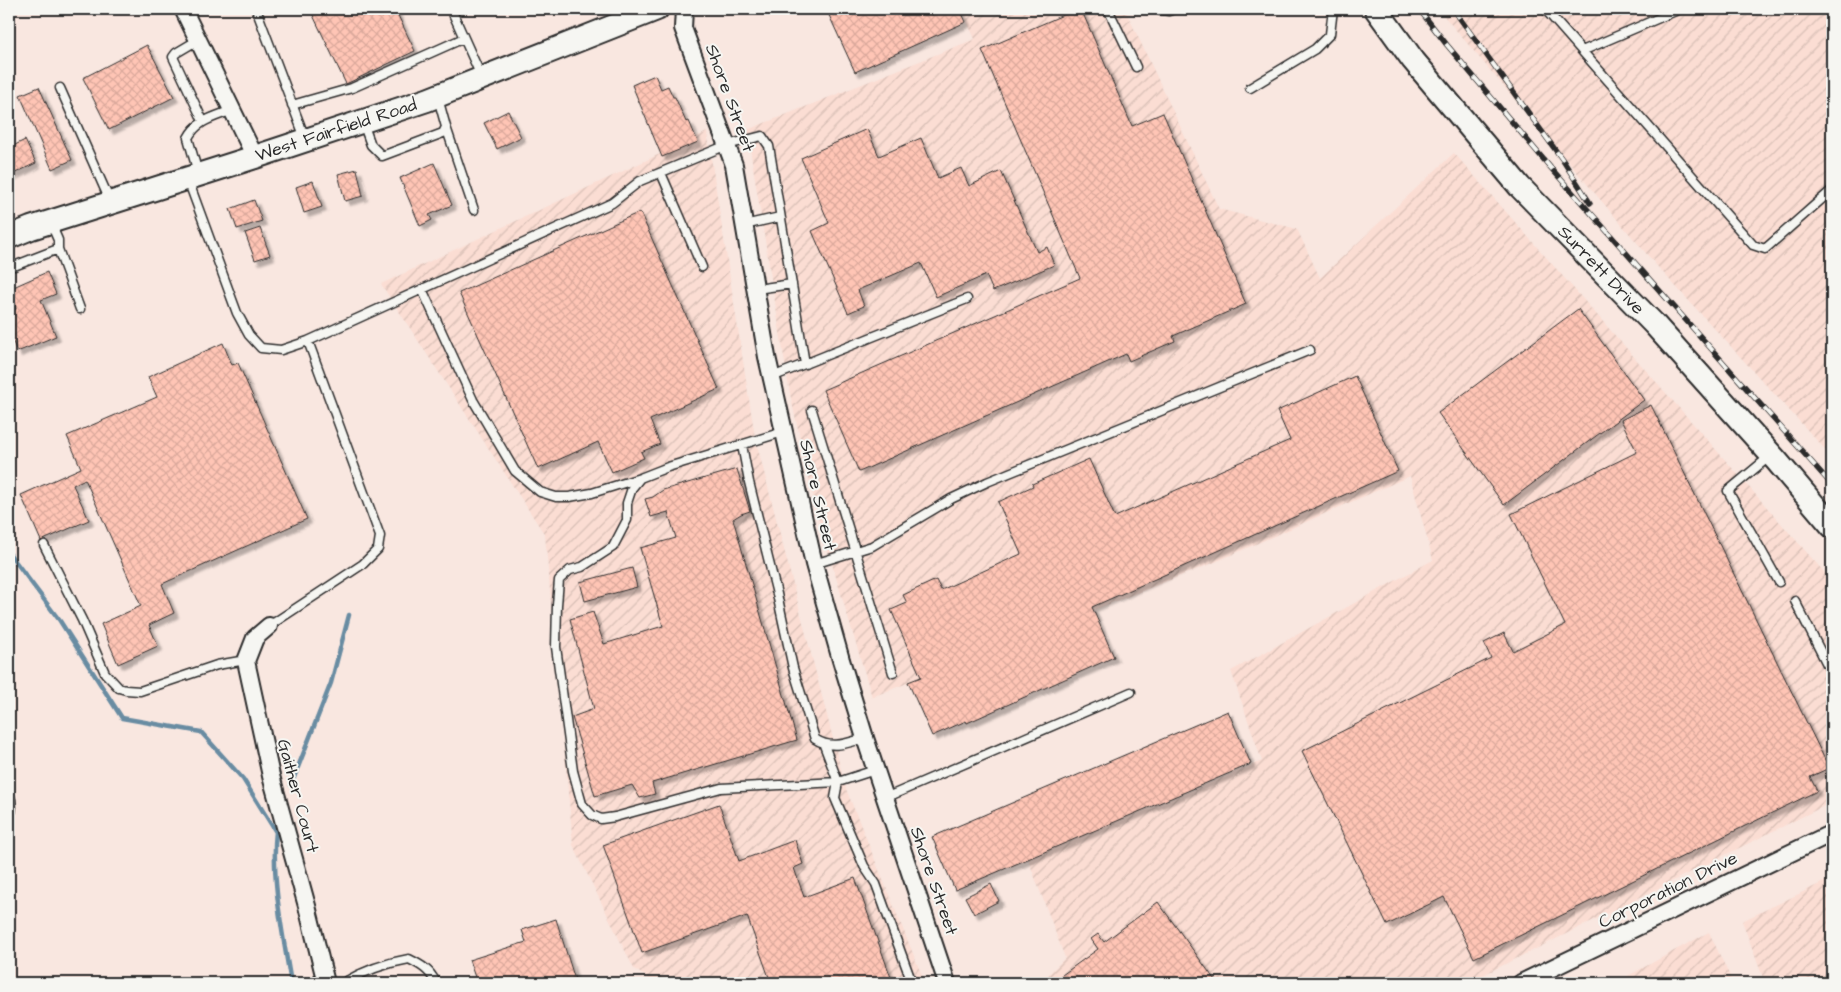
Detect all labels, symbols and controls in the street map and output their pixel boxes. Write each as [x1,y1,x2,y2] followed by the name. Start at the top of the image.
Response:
[699,41,761,156] street label: Shore Street
[252,92,420,168] street label: West Fairfield Road
[1552,220,1650,320] street label: Surrett Drive
[793,437,843,554] street label: Shore Street
[271,736,325,856] street label: Gaither Court
[904,824,964,939] street label: Shore Street
[1594,845,1742,935] street label: Corporation Drive

